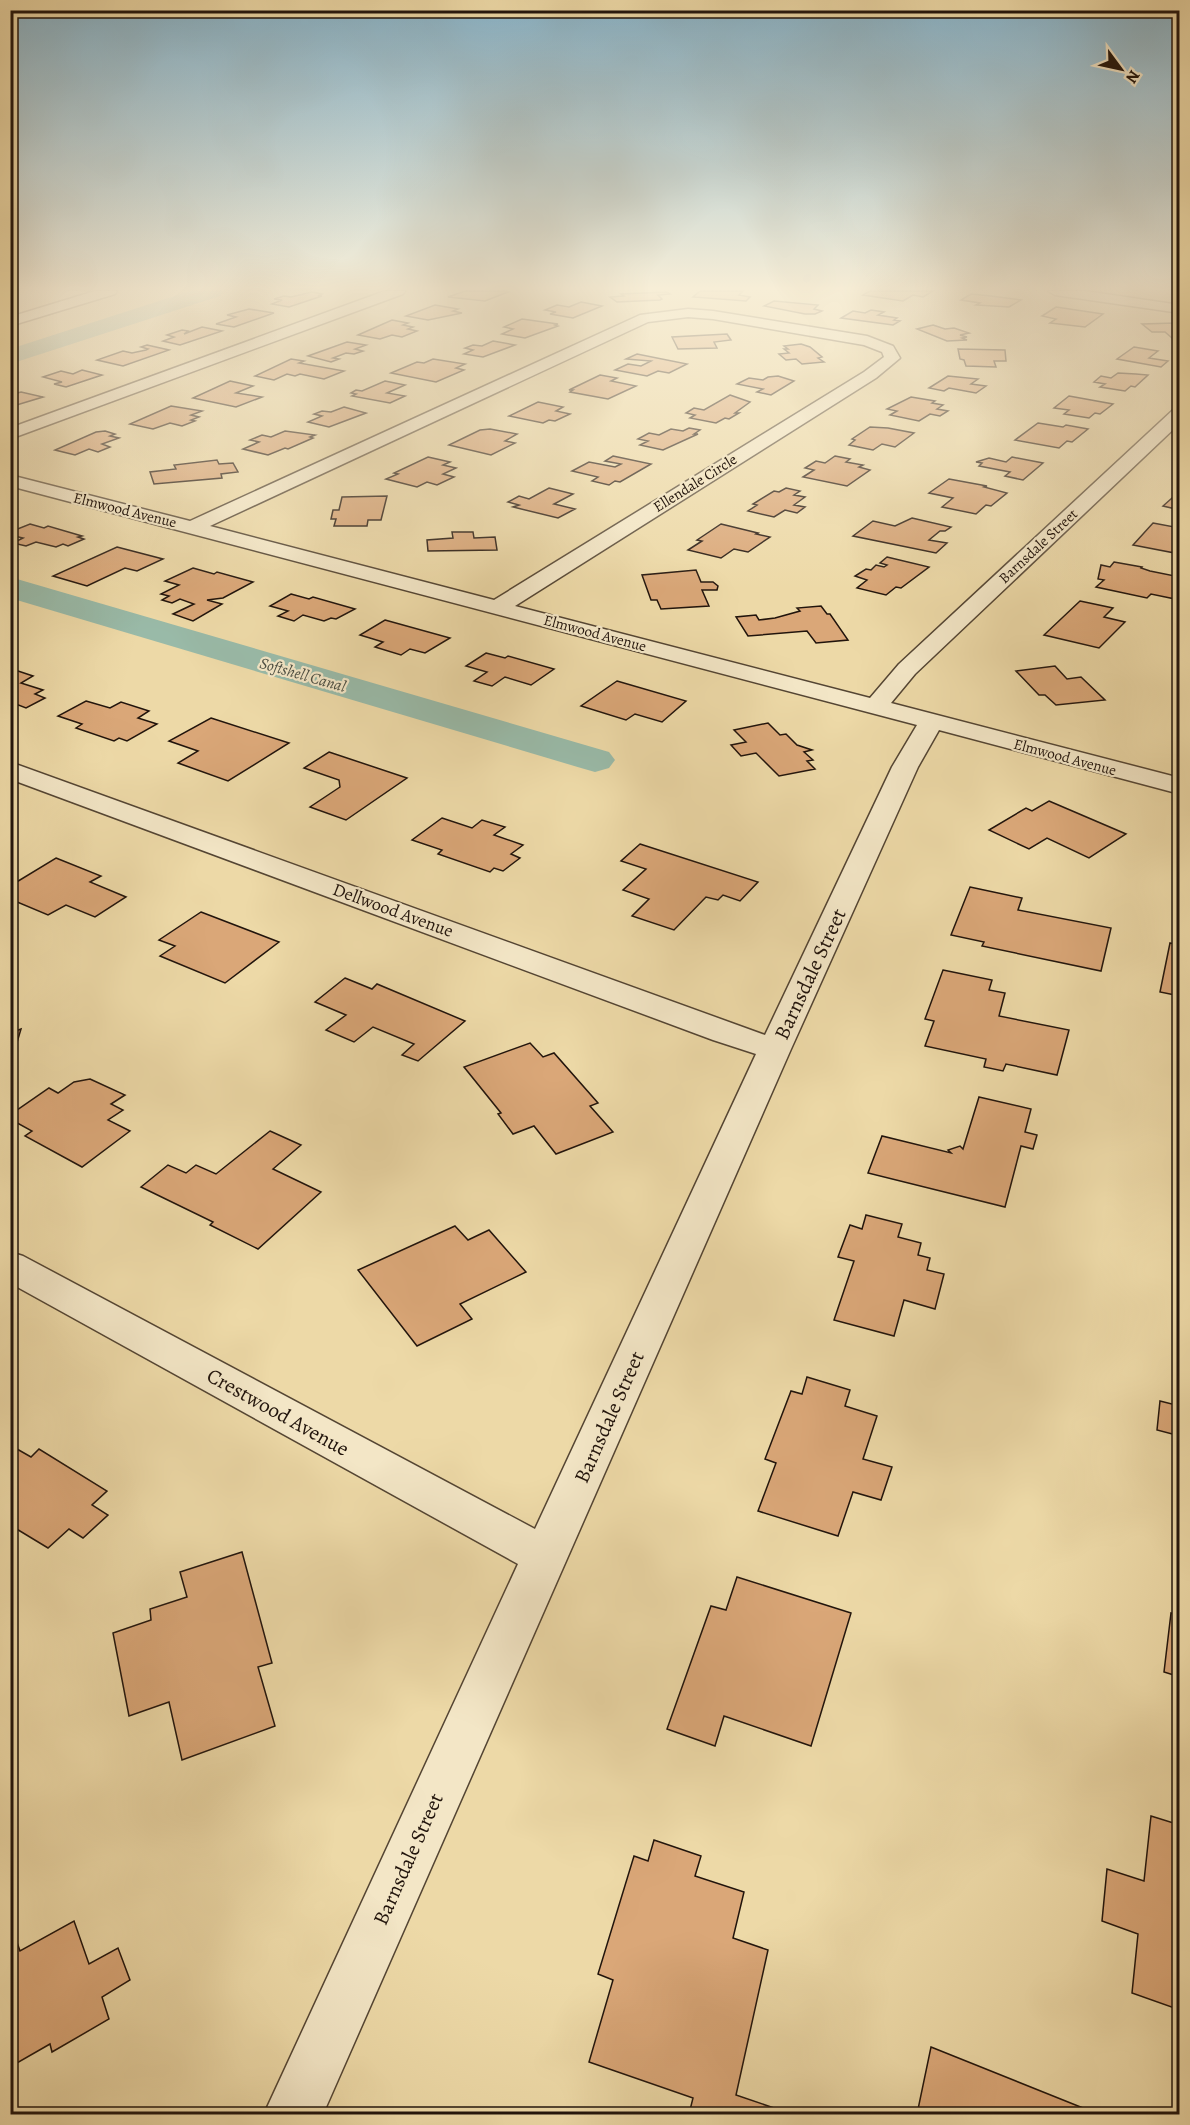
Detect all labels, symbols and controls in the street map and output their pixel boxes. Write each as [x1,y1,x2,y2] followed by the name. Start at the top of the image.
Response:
[1091,39,1151,99] north arrow
[1120,66,1145,88] text: N
[649,449,741,517] street label: Ellendale Circle
[71,488,179,533] street label: Elmwood Avenue
[994,504,1082,588] street label: Barnsdale Street
[541,610,649,656] street label: Elmwood Avenue
[257,652,348,698] water label: Softshell Canal
[1011,734,1119,780] street label: Elmwood Avenue
[329,877,457,943] street label: Dellwood Avenue
[767,904,853,1044] street label: Barnsdale Street
[567,1347,651,1487] street label: Barnsdale Street
[202,1361,354,1463] street label: Crestwood Avenue
[366,1789,450,1929] street label: Barnsdale Street

